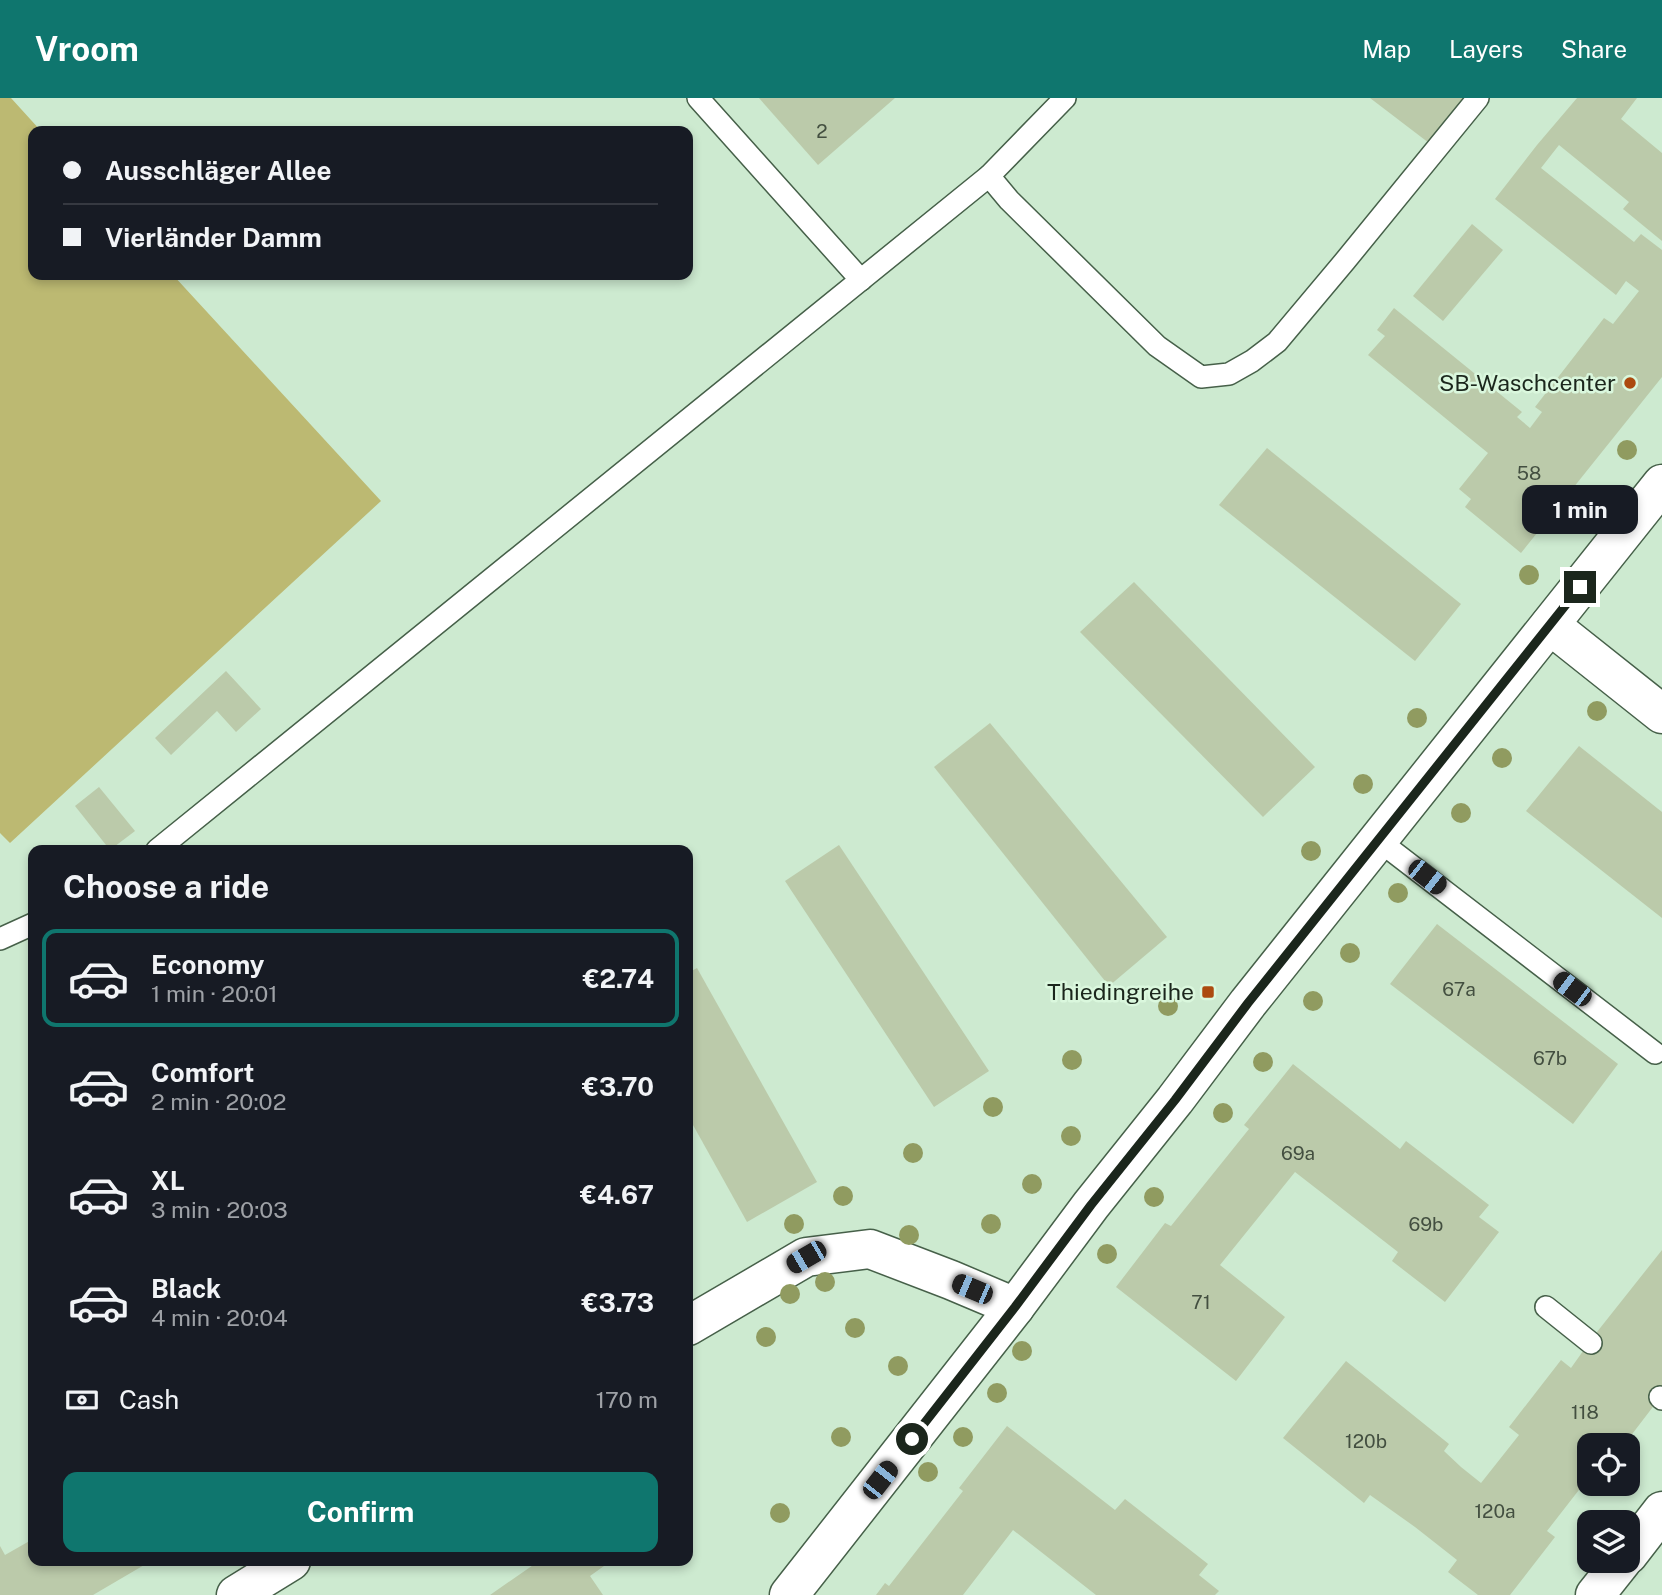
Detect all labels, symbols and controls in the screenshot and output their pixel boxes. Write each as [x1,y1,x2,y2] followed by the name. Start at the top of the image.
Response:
[35,30,139,68] text: Vroom
[1362,35,1411,63] text: Map
[1449,35,1523,63] text: Layers
[1561,35,1627,63] text: Share
[816,120,828,142] house number: 2
[105,155,331,186] text: Ausschläger Allee
[105,222,322,253] text: Vierländer Damm
[1439,369,1616,396] place label: SB-Waschcenter
[1622,375,1638,391] marker: SB-Waschcenter
[1517,462,1541,484] house number: 58
[1522,486,1638,534] callout: 1 min
[1552,496,1608,523] text: 1 min
[1564,571,1596,603] route end
[1404,856,1451,898] car
[63,868,269,905] text: Choose a ride
[67,947,130,1010] icon: car
[151,949,264,980] text: Economy
[583,963,654,994] text: €2.74
[1549,968,1596,1010] car
[1047,978,1194,1005] place label: Thiedingreihe
[1442,978,1476,1000] house number: 67a
[151,980,278,1007] text: 1 min · 20:01
[1200,984,1216,1000] marker: Thiedingreihe
[1533,1047,1567,1069] house number: 67b
[67,1055,130,1118] icon: car
[151,1057,254,1088] text: Comfort
[582,1071,654,1102] text: €3.70
[151,1088,286,1115] text: 2 min · 20:02
[1281,1142,1315,1164] house number: 69a
[67,1163,130,1226] icon: car
[151,1165,185,1196] text: XL
[580,1179,654,1210] text: €4.67
[151,1196,288,1223] text: 3 min · 20:03
[1409,1213,1443,1235] house number: 69b
[783,1237,830,1277] car
[67,1271,130,1334] icon: car
[949,1271,996,1307] car
[151,1273,221,1304] text: Black
[582,1287,654,1318] text: €3.73
[1191,1291,1211,1313] house number: 71
[151,1304,288,1331] text: 4 min · 20:04
[63,1381,101,1419] icon: cash
[119,1384,179,1415] text: Cash
[596,1386,658,1413] text: 170 m
[1571,1401,1599,1423] house number: 118
[896,1423,928,1455] route start
[1345,1430,1387,1452] house number: 120b
[1577,1433,1640,1573] map controls
[1577,1433,1640,1496] button: locate
[859,1457,902,1503] car
[63,1472,658,1552] button: Confirm
[1474,1500,1516,1522] house number: 120a
[1577,1510,1640,1573] button: layers

